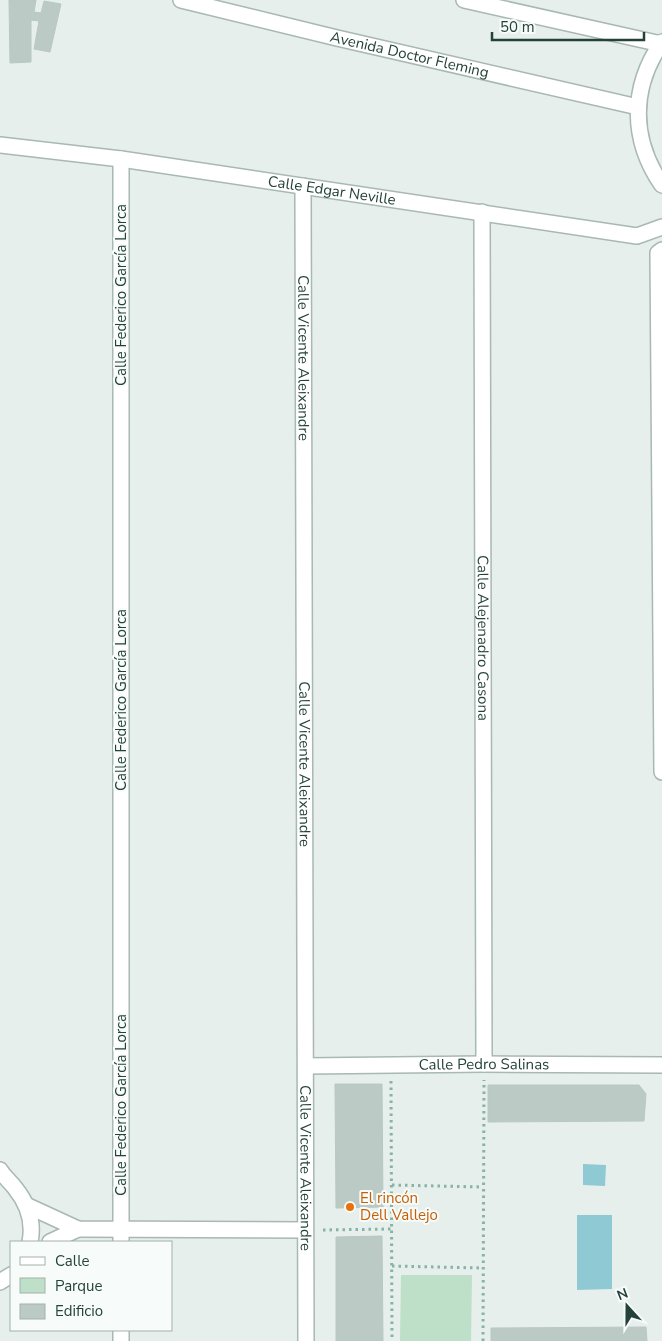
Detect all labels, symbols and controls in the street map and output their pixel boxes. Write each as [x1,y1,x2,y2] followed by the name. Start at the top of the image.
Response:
[492,10,644,42] scale bar
[500,17,535,37] text: 50 m
[328,27,491,82] street label: Avenida Doctor Fleming
[267,171,397,210] street label: Calle Edgar Neville
[111,204,131,386] street label: Calle Federico García Lorca
[293,275,314,441] street label: Calle Vicente Aleixandre
[473,555,493,721] street label: Calle Alejenadro Casona
[111,609,131,791] street label: Calle Federico García Lorca
[294,681,315,847] street label: Calle Vicente Aleixandre
[111,1014,131,1196] street label: Calle Federico García Lorca
[419,1054,549,1075] street label: Calle Pedro Salinas
[295,1085,316,1251] street label: Calle Vicente Aleixandre
[360,1188,438,1225] place label: El rincón Dell Vallejo
[344,1201,356,1213] marker: El rincón Dell Vallejo
[10,1241,172,1331] legend
[55,1251,90,1271] text: Calle
[55,1276,103,1296] text: Parque
[602,1281,652,1331] north arrow
[614,1284,631,1305] text: N
[55,1301,103,1321] text: Edificio

